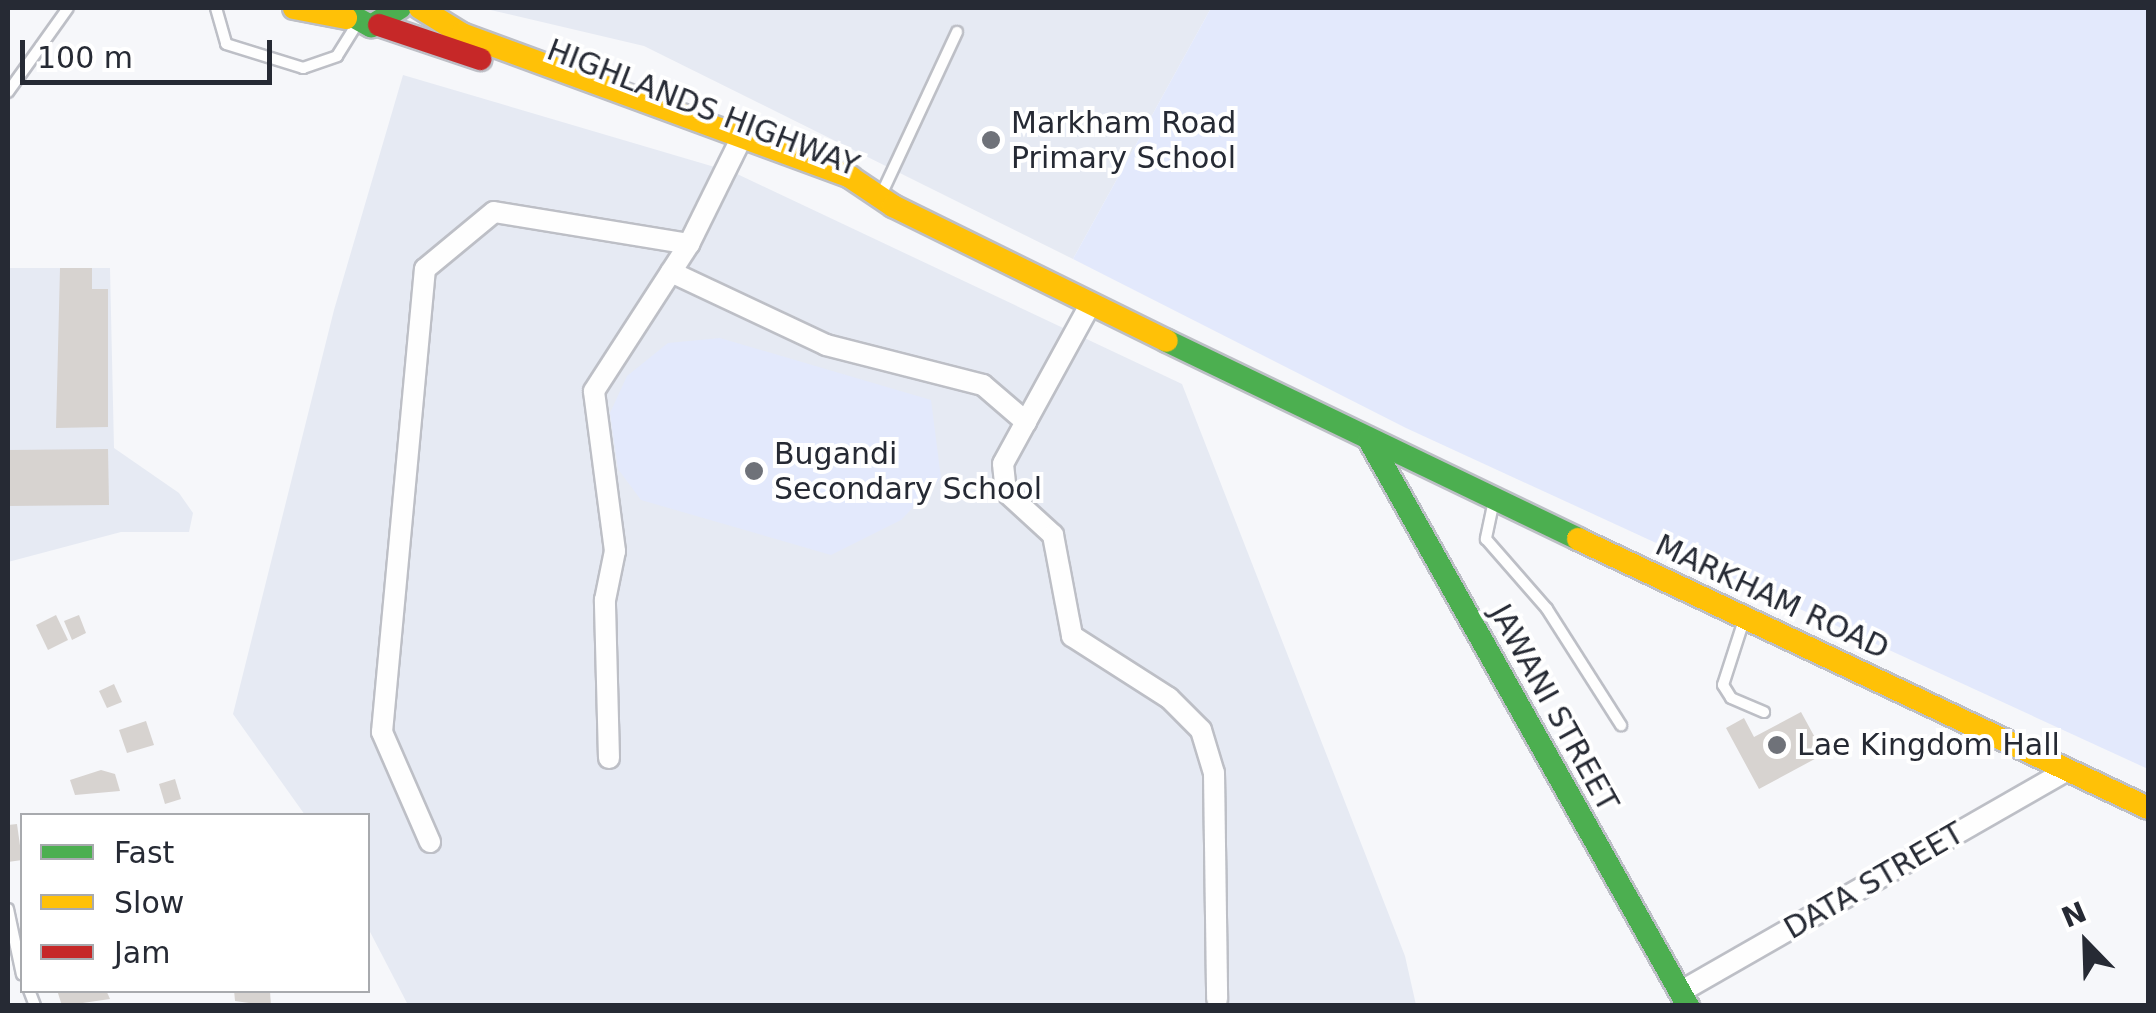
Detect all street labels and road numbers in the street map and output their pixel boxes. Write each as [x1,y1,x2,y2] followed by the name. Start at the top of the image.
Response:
[542,32,864,184] street label: HIGHLANDS HIGHWAY
[1650,527,1894,667] street label: MARKHAM ROAD
[1482,598,1626,818] street label: JAWANI STREET
[1778,815,1970,947] street label: DATA STREET

